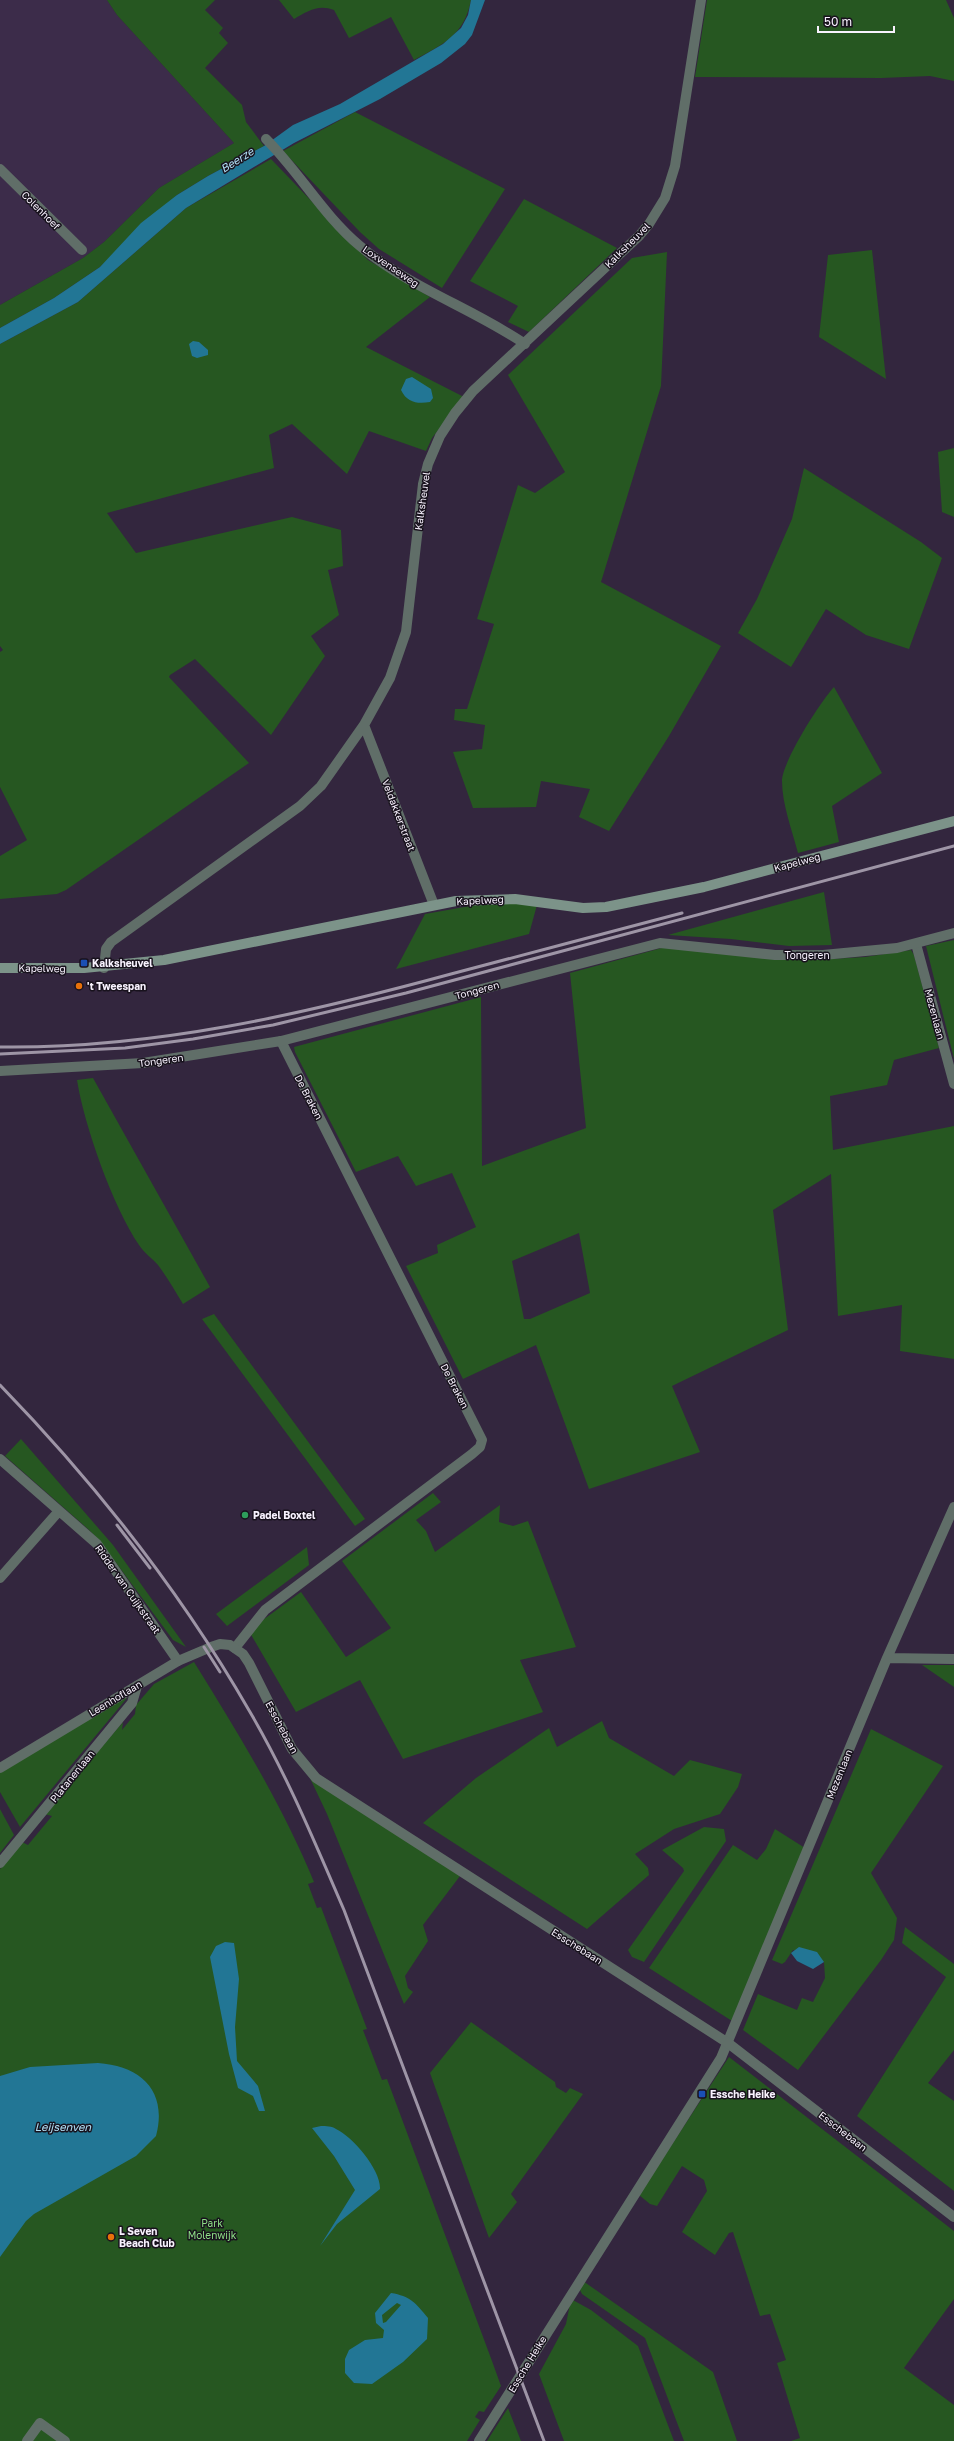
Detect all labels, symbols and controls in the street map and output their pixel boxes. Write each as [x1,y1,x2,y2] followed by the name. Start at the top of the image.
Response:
[818,8,894,34] scale bar
[824,14,852,29] text: 50 m
[218,144,257,175] water label: Beerze
[19,188,63,232] street label: Colenhoef
[602,220,652,270] street label: Kalksheuvel
[361,243,421,289] street label: Loxvenseweg
[412,471,432,531] street label: Kalksheuvel
[380,777,418,853] street label: Veldakkerstraat
[773,850,821,874] street label: Kapelweg
[456,893,504,907] street label: Kapelweg
[784,949,830,961] street label: Tongeren
[92,957,153,969] place label: Kalksheuvel
[79,958,89,968] marker: Kalksheuvel
[18,962,66,974] street label: Kapelweg
[454,978,500,1002] street label: Tongeren
[87,980,146,992] place label: 't Tweespan
[74,981,84,991] marker: 't Tweespan
[922,987,948,1041] street label: Mezenlaan
[138,1051,184,1069] street label: Tongeren
[293,1073,325,1121] street label: De Braken
[439,1362,471,1410] street label: De Braken
[253,1509,316,1521] place label: Padel Boxtel
[240,1510,250,1520] marker: Padel Boxtel
[93,1542,163,1636] street label: Ridder van Cuijkstraat
[86,1677,144,1719] street label: Leenhoflaan
[263,1699,301,1755] street label: Esschebaan
[47,1747,97,1805] street label: Platanenlaan
[824,1748,854,1800] street label: Mezenlaan
[549,1926,605,1966] street label: Esschebaan
[710,2088,775,2100] place label: Essche Heike
[697,2089,707,2099] marker: Essche Heike
[817,2109,869,2153] street label: Esschebaan
[35,2120,92,2134] water label: Leijsenven
[188,2217,237,2241] park label: Park Molenwijk
[119,2225,175,2249] place label: L Seven Beach Club
[106,2232,116,2242] marker: L Seven Beach Club
[505,2333,549,2394] street label: Essche Heike

